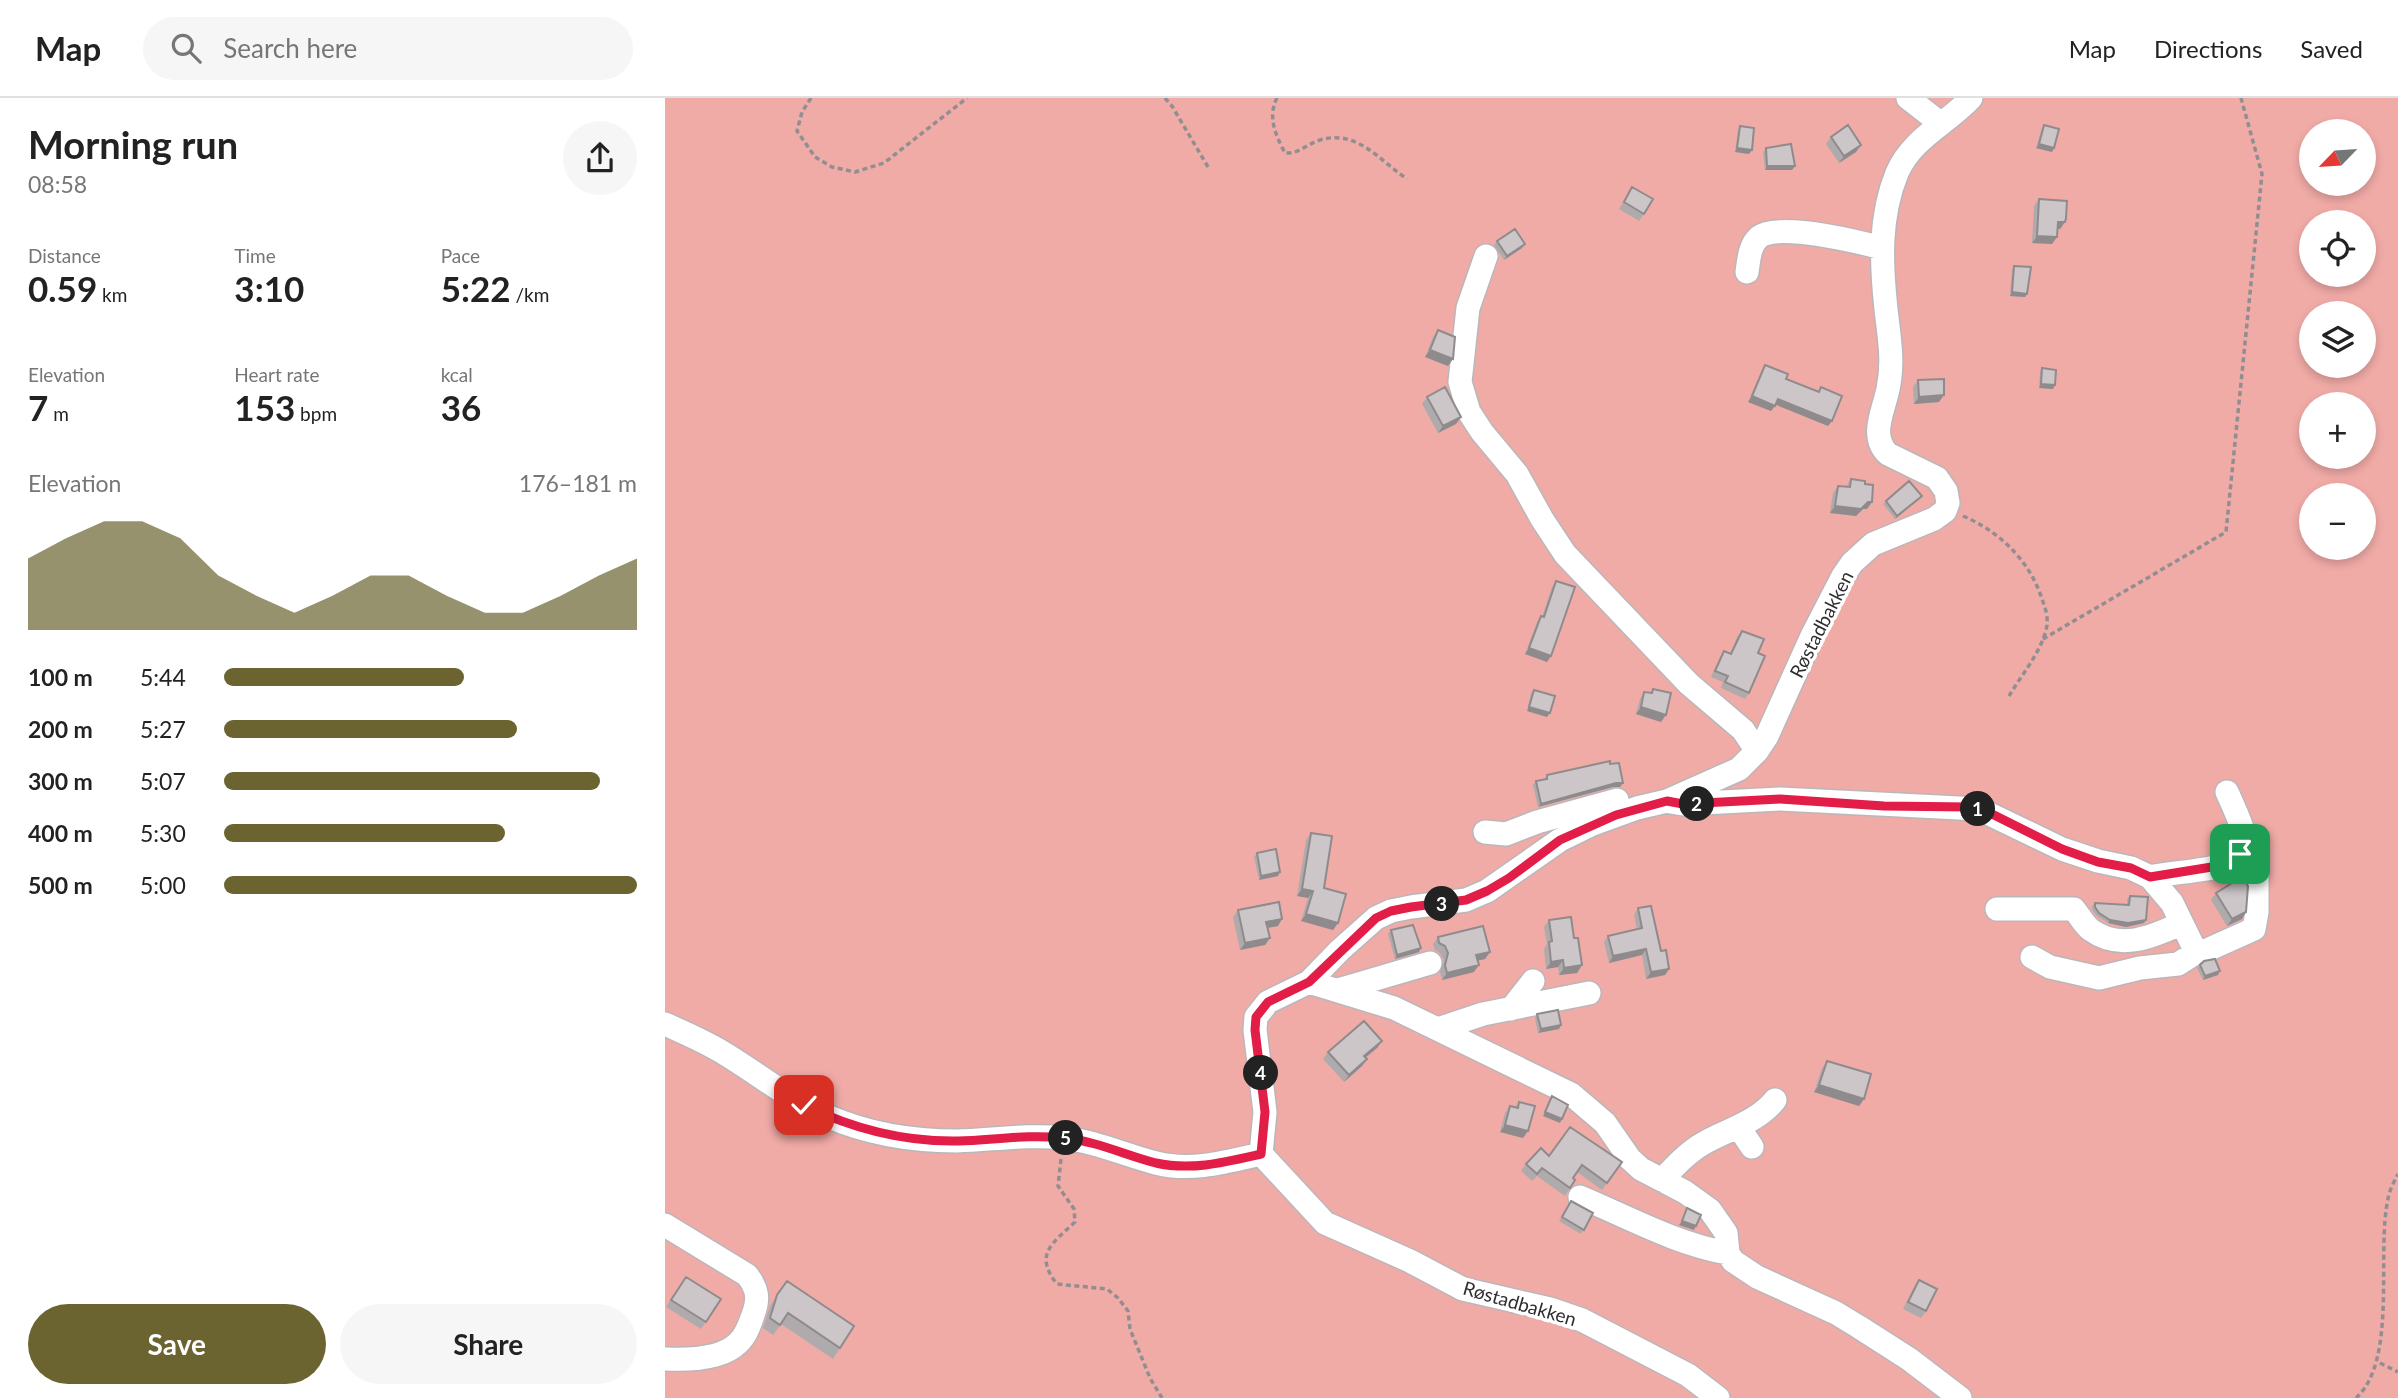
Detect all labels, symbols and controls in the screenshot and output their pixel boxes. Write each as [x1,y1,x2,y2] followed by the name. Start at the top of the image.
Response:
[143,17,633,80] search box
[35,28,101,68] text: Map
[167,29,205,67] icon: search
[223,32,357,64] text: Search here
[2069,34,2116,63] text: Map
[2154,34,2262,63] text: Directions
[2300,34,2363,63] text: Saved
[2299,119,2377,196] north arrow
[2299,119,2376,560] map controls
[28,121,238,167] text: Morning run
[563,121,637,195] button: share
[28,170,87,198] text: 08:58
[2299,210,2376,287] button: locate
[28,244,101,267] text: Distance
[234,244,276,267] text: Time
[441,244,480,267] text: Pace
[28,267,97,309] text: 0.59
[234,267,304,309] text: 3:10
[441,267,511,309] text: 5:22
[97,283,127,306] text: km
[511,283,549,306] text: /km
[2299,301,2376,378] button: layers
[28,363,105,386] text: Elevation
[234,363,320,386] text: Heart rate
[441,363,473,386] text: kcal
[28,386,48,428] text: 7
[234,386,295,428] text: 153
[441,386,481,428] text: 36
[2299,392,2376,469] button: +
[48,402,69,425] text: m
[295,402,337,425] text: bpm
[28,469,121,497] text: Elevation
[519,469,637,497] text: 176–181 m
[2299,483,2376,560] button: −
[1784,567,1858,681] street label: Røstadbakken
[28,663,93,691] text: 100 m
[140,663,186,691] text: 5:44
[28,715,93,743] text: 200 m
[140,715,186,743] text: 5:27
[28,767,93,795] text: 300 m
[140,767,186,795] text: 5:07
[1679,786,1715,822] pin: 2
[1691,792,1702,815] text: 2
[1961,792,1995,826] pin: 1
[1972,797,1983,820] text: 1
[28,819,93,847] text: 400 m
[140,819,186,847] text: 5:30
[2210,824,2270,884] pin
[2221,835,2259,873] icon: arrive
[28,871,93,899] text: 500 m
[140,871,186,899] text: 5:00
[1425,886,1459,922] pin: 3
[1436,892,1447,915] text: 3
[1243,1056,1279,1090] pin: 4
[1255,1061,1266,1084] text: 4
[774,1075,834,1135] pin
[785,1086,823,1124] icon: check
[1049,1121,1083,1156] pin: 5
[1060,1126,1071,1149] text: 5
[1461,1276,1579,1330] street label: Røstadbakken
[28,1304,326,1384] button: Save
[340,1304,637,1384] button: Share

